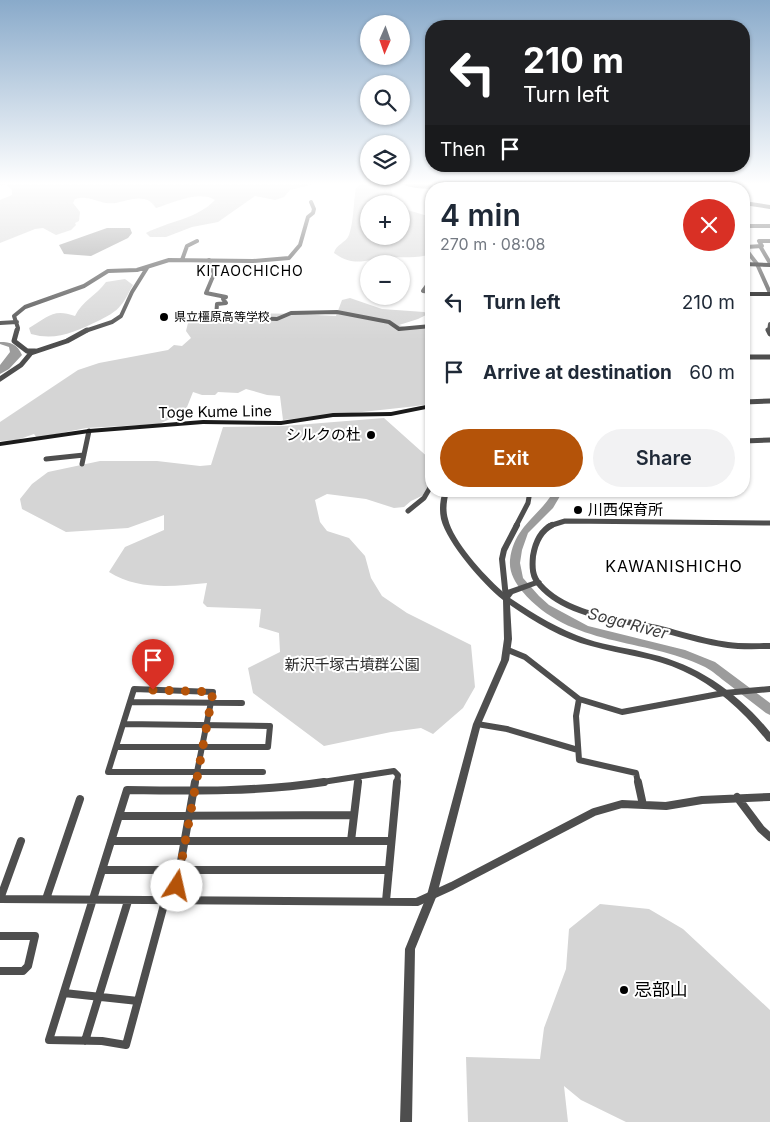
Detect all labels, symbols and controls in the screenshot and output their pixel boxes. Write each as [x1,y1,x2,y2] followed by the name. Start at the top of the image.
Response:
[360,15,410,65] north arrow
[360,15,410,305] map controls
[523,39,624,81] text: 210 m
[440,40,505,105] icon: left
[360,75,410,125] button: search
[523,81,609,107] text: Turn left
[360,135,410,185] button: layers
[496,135,524,163] icon: arrive
[440,138,486,161] text: Then
[360,195,410,245] button: +
[440,197,521,233] text: 4 min
[683,199,735,251] button: close
[440,234,545,254] text: 270 m · 08:08
[360,255,410,305] button: −
[196,262,304,279] district label: KITAOCHICHO
[440,288,468,316] icon: left
[483,291,561,314] text: Turn left
[682,291,735,314] text: 210 m
[174,309,270,324] place label: 県立橿原高等学校
[158,311,170,323] marker: 県立橿原高等学校
[440,358,468,386] icon: arrive
[483,361,672,384] text: Arrive at destination
[689,361,735,384] text: 60 m
[158,401,272,422] street label: Toge Kume Line
[286,425,361,444] place label: シルクの杜
[365,429,377,441] marker: シルクの杜
[440,429,583,487] button: Exit
[593,429,735,487] button: Share
[588,500,663,519] place label: 川西保育所
[572,504,584,516] marker: 川西保育所
[605,556,743,576] district label: KAWANISHICHO
[586,603,671,644] water label: Soga River
[132,639,174,690] pin
[139,646,167,674] icon: arrive
[284,655,420,674] park label: 新沢千塚古墳群公園
[150,859,202,911] position arrow
[634,979,688,1000] place label: 忌部山
[618,984,630,996] marker: 忌部山

